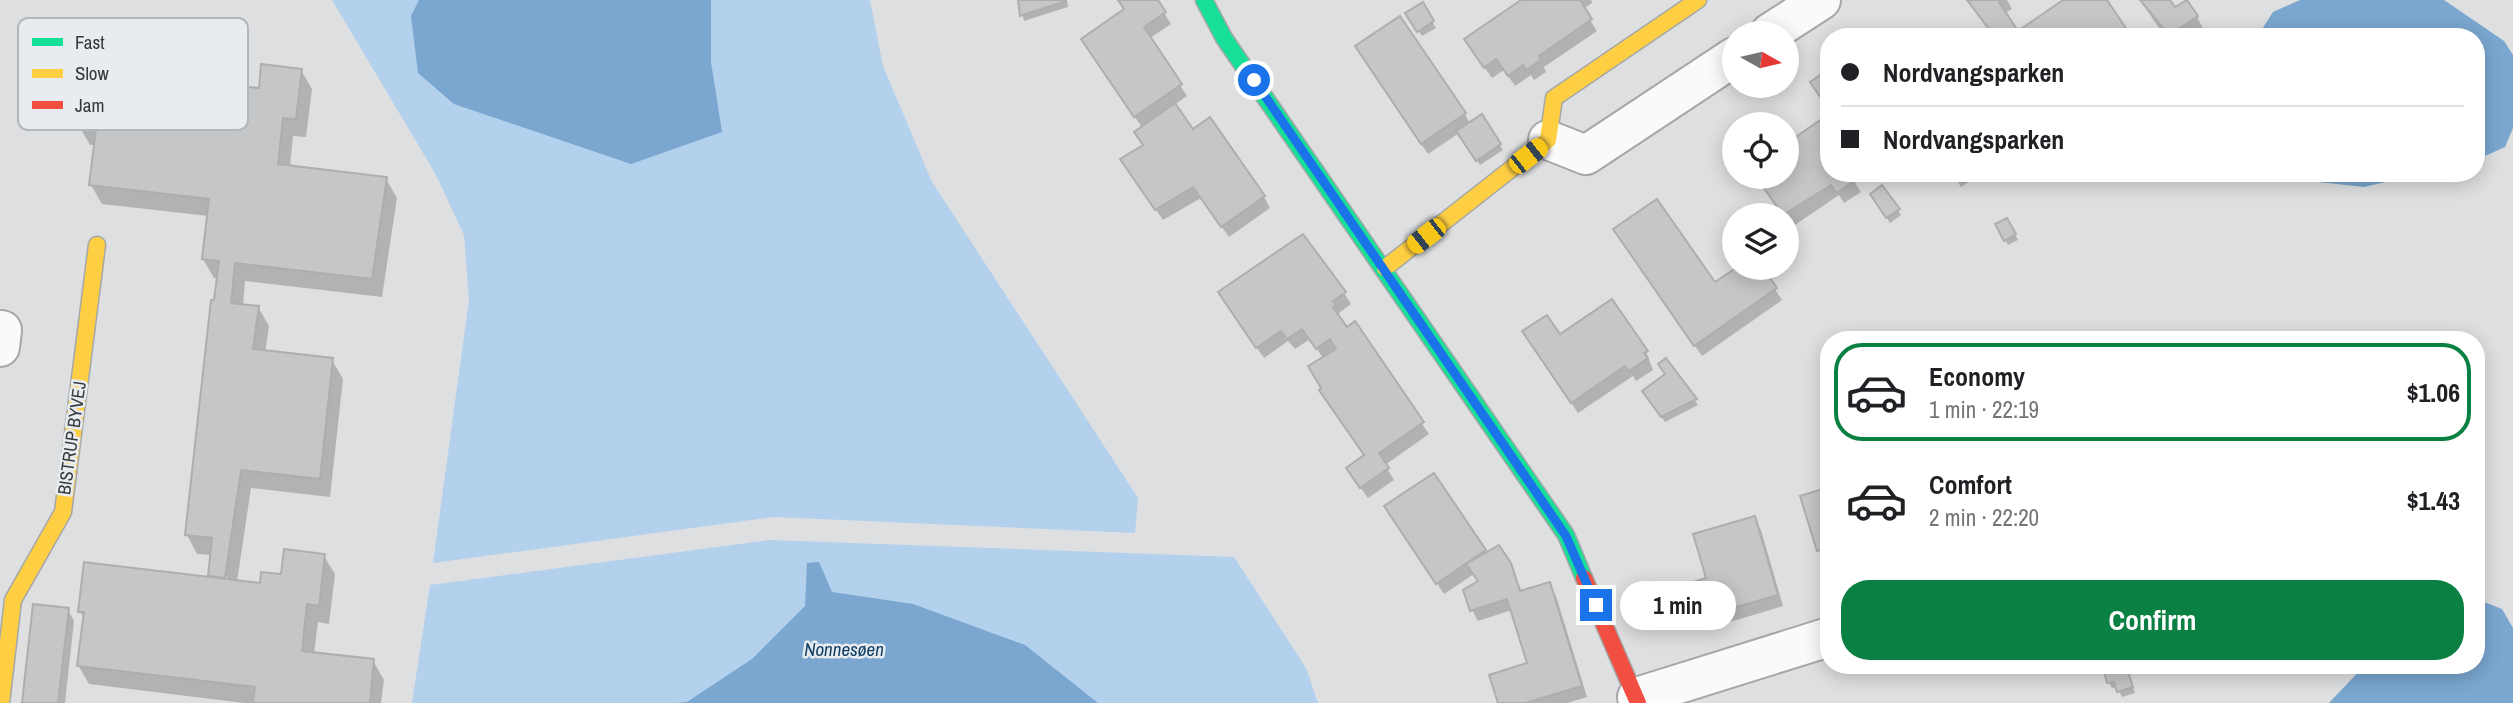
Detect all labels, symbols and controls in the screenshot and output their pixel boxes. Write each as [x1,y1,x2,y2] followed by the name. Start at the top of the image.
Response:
[18,18,248,130] legend
[1722,21,1799,98] north arrow
[1722,21,1799,280] map controls
[75,29,105,55] text: Fast
[1883,55,2064,90] text: Nordvangsparken
[75,60,110,86] text: Slow
[1238,64,1270,96] route start
[75,92,104,118] text: Jam
[1722,112,1799,189] button: locate
[1883,122,2064,157] text: Nordvangsparken
[1505,135,1552,177] car
[1722,203,1799,280] button: layers
[1403,215,1450,257] car
[1929,359,2025,394] text: Economy
[1845,361,1908,424] icon: car
[2407,375,2460,410] text: $1.06
[51,379,92,496] street label: BISTRUP BYVEJ
[1929,394,2039,425] text: 1 min · 22:19
[1929,467,2012,502] text: Comfort
[1845,469,1908,532] icon: car
[2407,483,2460,518] text: $1.43
[1929,502,2039,533] text: 2 min · 22:20
[1620,580,1736,630] callout: 1 min
[1841,580,2464,660] button: Confirm
[1580,589,1612,621] route end
[1653,590,1703,621] text: 1 min
[804,636,884,662] water label: Nonnesøen

